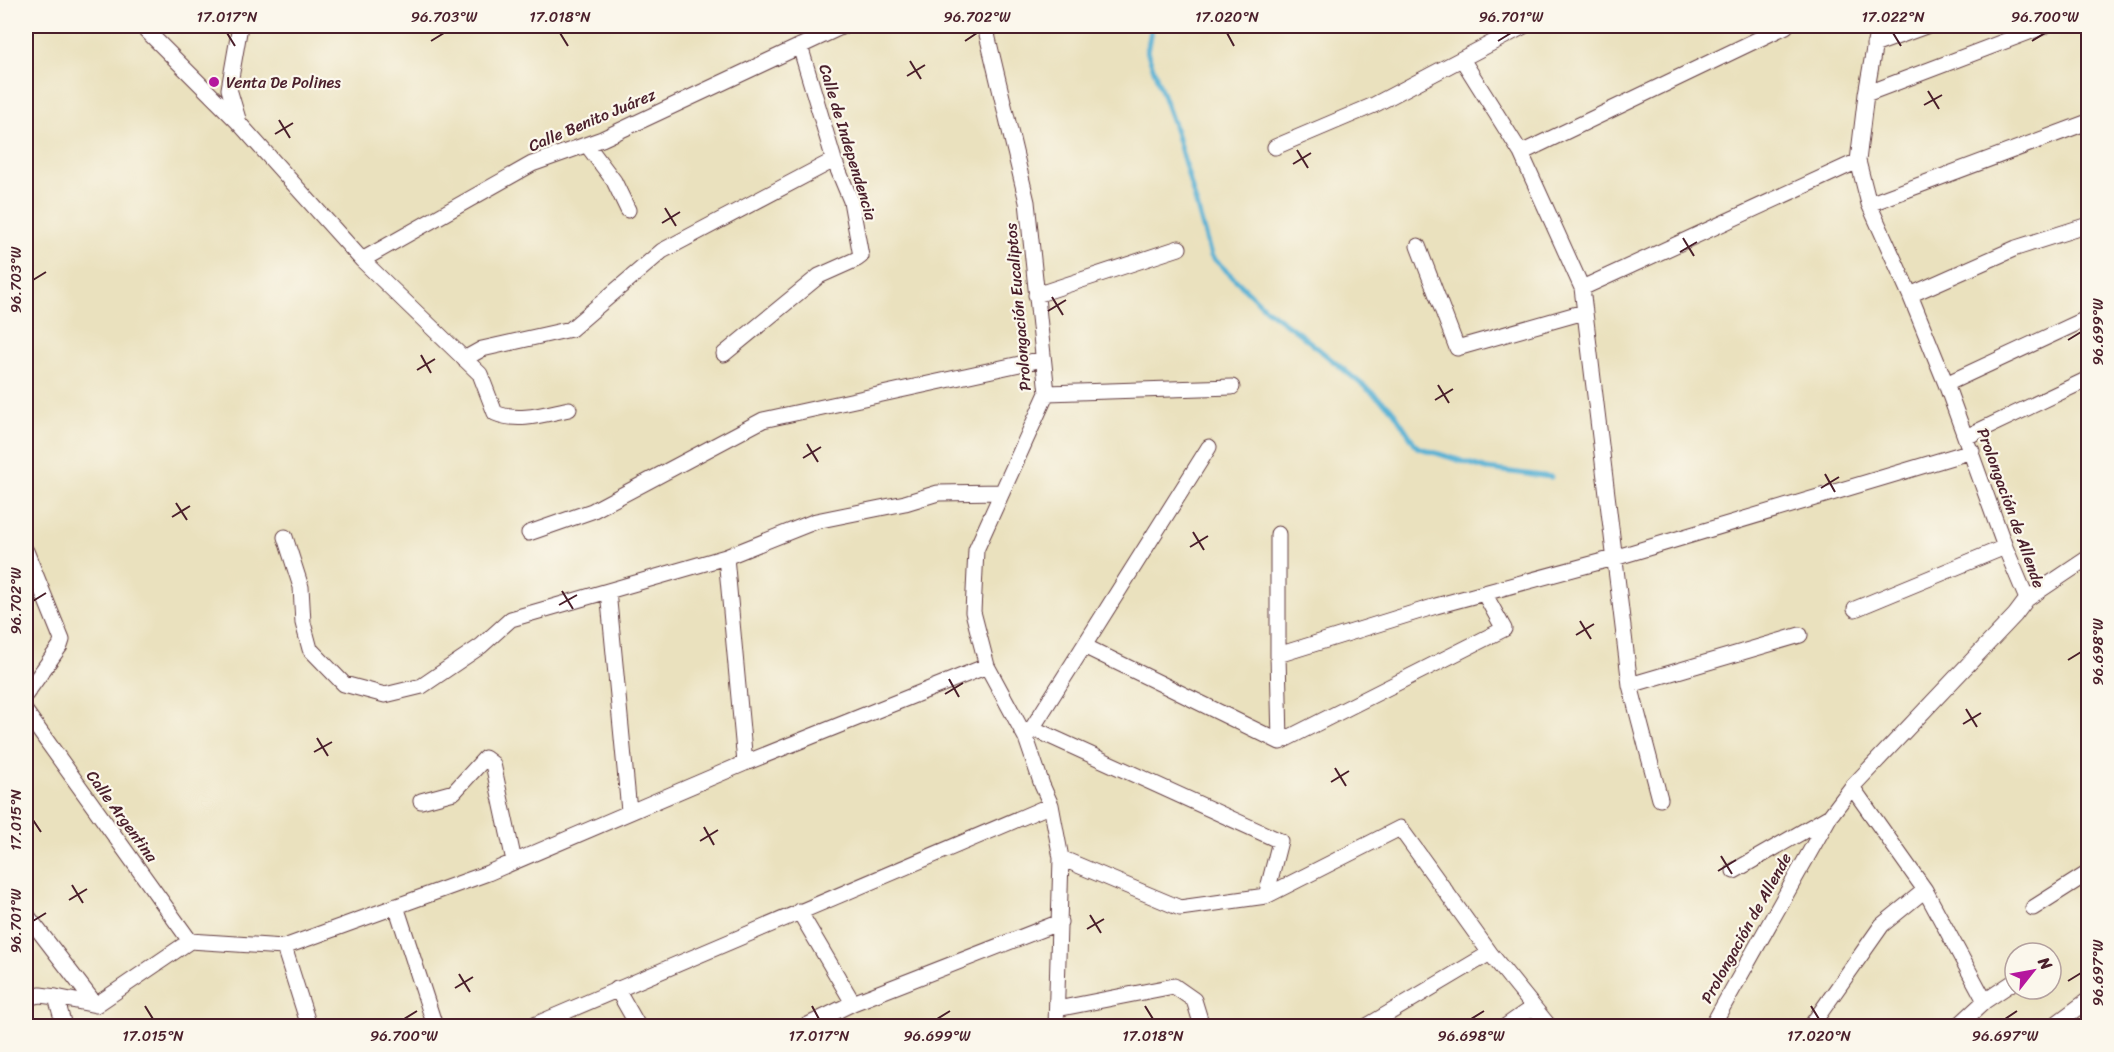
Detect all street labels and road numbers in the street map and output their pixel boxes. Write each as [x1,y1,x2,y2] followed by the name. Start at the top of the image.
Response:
[810,60,886,225] street label: Calle de Independencia
[524,80,661,160] street label: Calle Benito Juárez
[996,221,1040,392] street label: Prolongación Eucaliptos
[1969,424,2053,592] street label: Prolongación de Allende
[78,764,166,869] street label: Calle Argentina
[1692,847,1800,1009] street label: Prolongación de Allende

